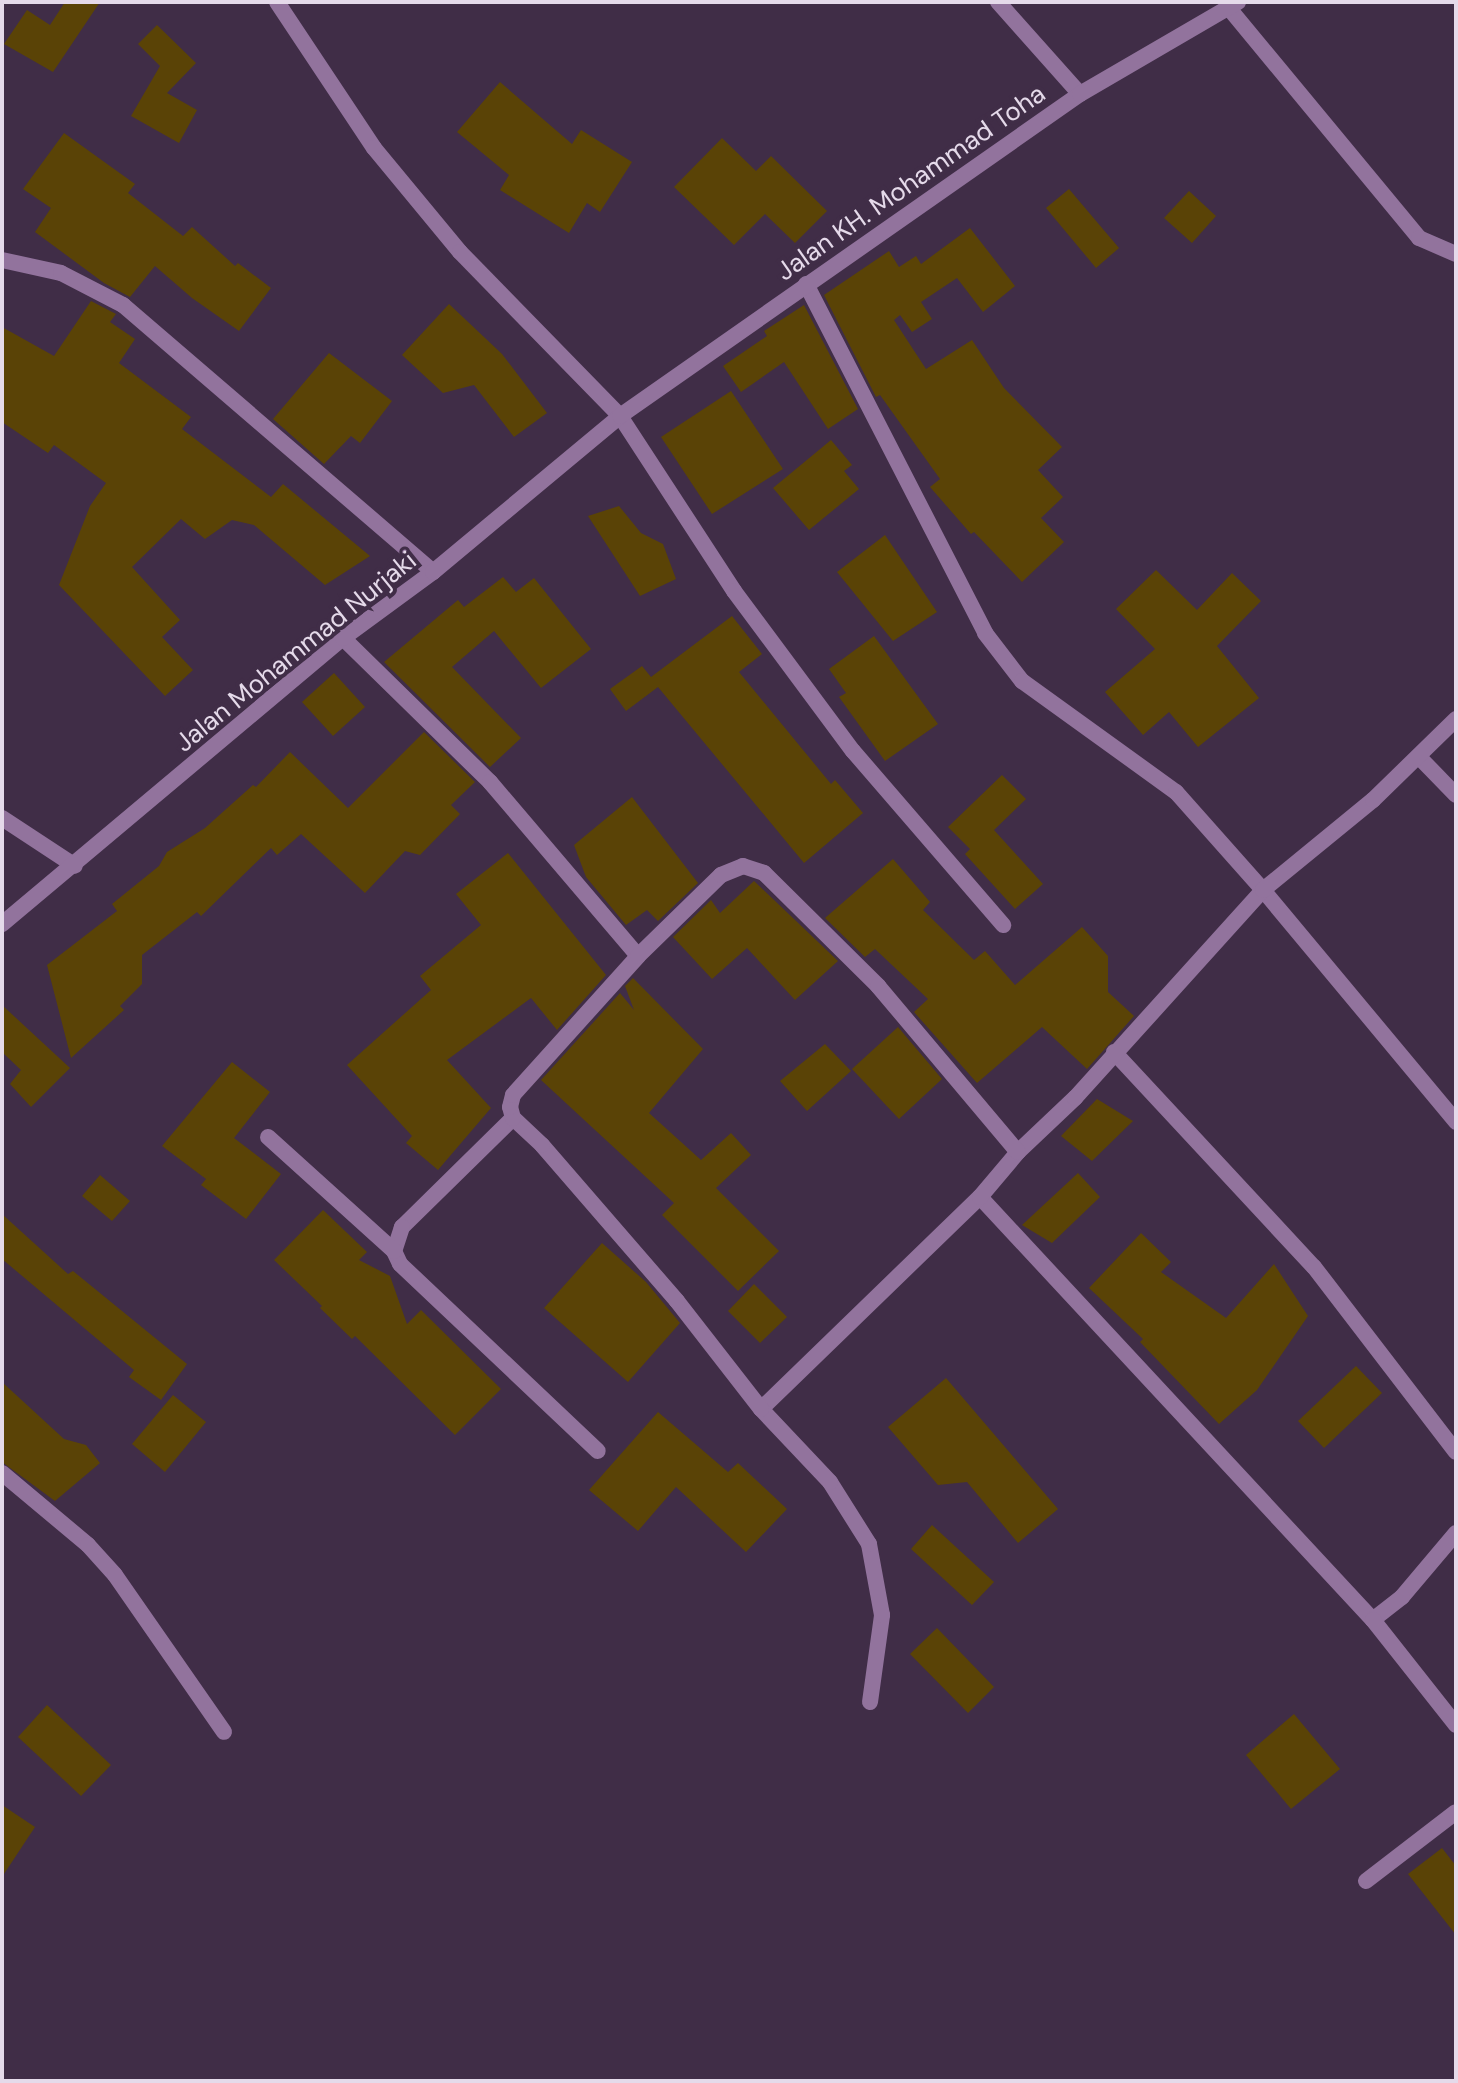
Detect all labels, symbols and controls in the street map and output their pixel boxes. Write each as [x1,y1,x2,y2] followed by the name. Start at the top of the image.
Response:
[771,78,1051,288] street label: Jalan KH. Mohammad Toha
[169,545,423,759] street label: Jalan Mohammad Nurjaki

